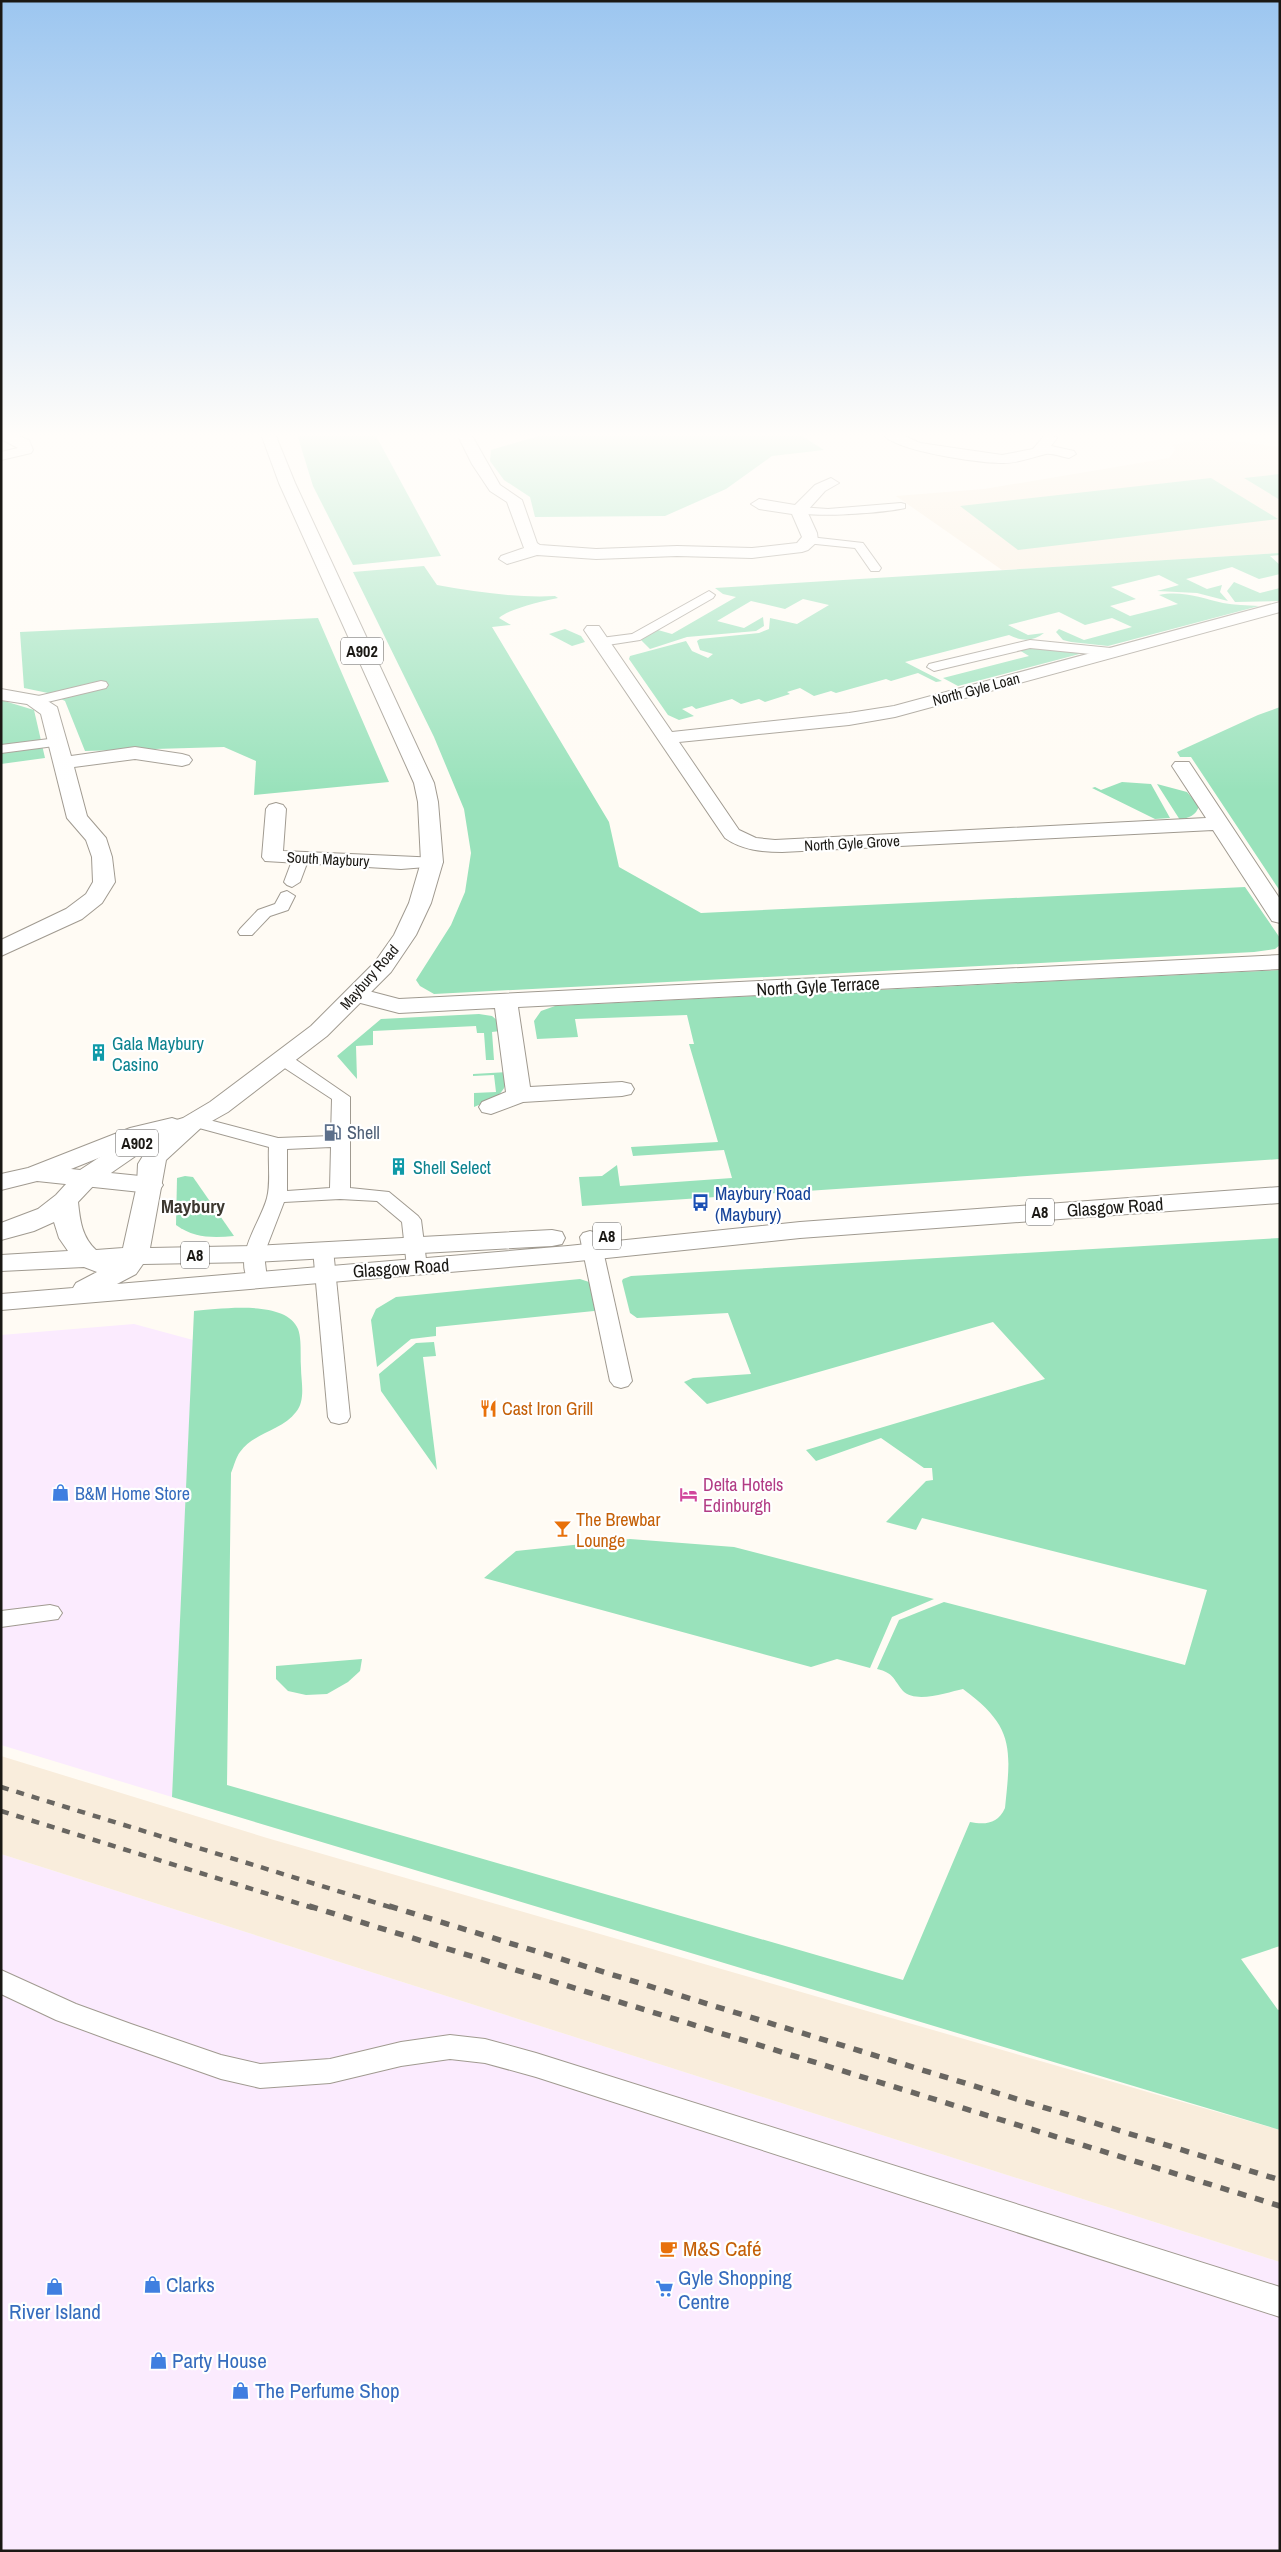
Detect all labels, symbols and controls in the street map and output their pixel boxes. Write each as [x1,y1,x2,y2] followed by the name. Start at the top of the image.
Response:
[341,637,383,664] road number: A902
[930,667,1022,711] street label: North Gyle Loan
[804,830,900,856] street label: North Gyle Grove
[286,846,371,872] street label: South Maybury
[335,940,403,1014] street label: Maybury Road
[756,970,880,1002] street label: North Gyle Terrace
[112,1031,204,1077] place label: Gala Maybury Casino
[88,1043,108,1063] building icon: Gala Maybury Casino
[347,1120,380,1145] place label: Shell
[323,1122,343,1142] fuel station icon: Shell
[116,1130,158,1156] road number: A902
[413,1155,491,1180] place label: Shell Select
[389,1157,409,1177] building icon: Shell Select
[715,1181,811,1227] place label: Maybury Road (Maybury)
[1066,1191,1164,1223] street label: Glasgow Road
[161,1193,225,1219] district label: Maybury
[691,1193,711,1213] bus stop icon: Maybury Road (Maybury)
[1026,1198,1054,1226] road number: A8
[593,1222,621,1250] road number: A8
[181,1242,209,1268] road number: A8
[352,1252,450,1284] street label: Glasgow Road
[502,1396,593,1421] place label: Cast Iron Grill
[478,1398,498,1418] restaurant icon: Cast Iron Grill
[703,1472,783,1518] place label: Delta Hotels Edinburgh
[75,1481,190,1506] place label: B&M Home Store
[51,1483,71,1503] shop icon: B&M Home Store
[679,1484,699,1504] hotel icon: Delta Hotels Edinburgh
[576,1507,661,1553] place label: The Brewbar Lounge
[552,1519,572,1539] bar icon: The Brewbar Lounge
[683,2234,761,2263] place label: M&S Café
[659,2238,679,2258] cafe icon: M&S Café
[678,2263,792,2316] place label: Gyle Shopping Centre
[166,2270,215,2299] place label: Clarks
[142,2274,162,2294] shop icon: Clarks
[45,2276,65,2296] shop icon: River Island
[654,2279,674,2299] supermarket icon: Gyle Shopping Centre
[9,2297,101,2326] place label: River Island
[172,2346,267,2375] place label: Party House
[148,2350,168,2370] shop icon: Party House
[255,2376,400,2405] place label: The Perfume Shop
[231,2380,251,2400] shop icon: The Perfume Shop

